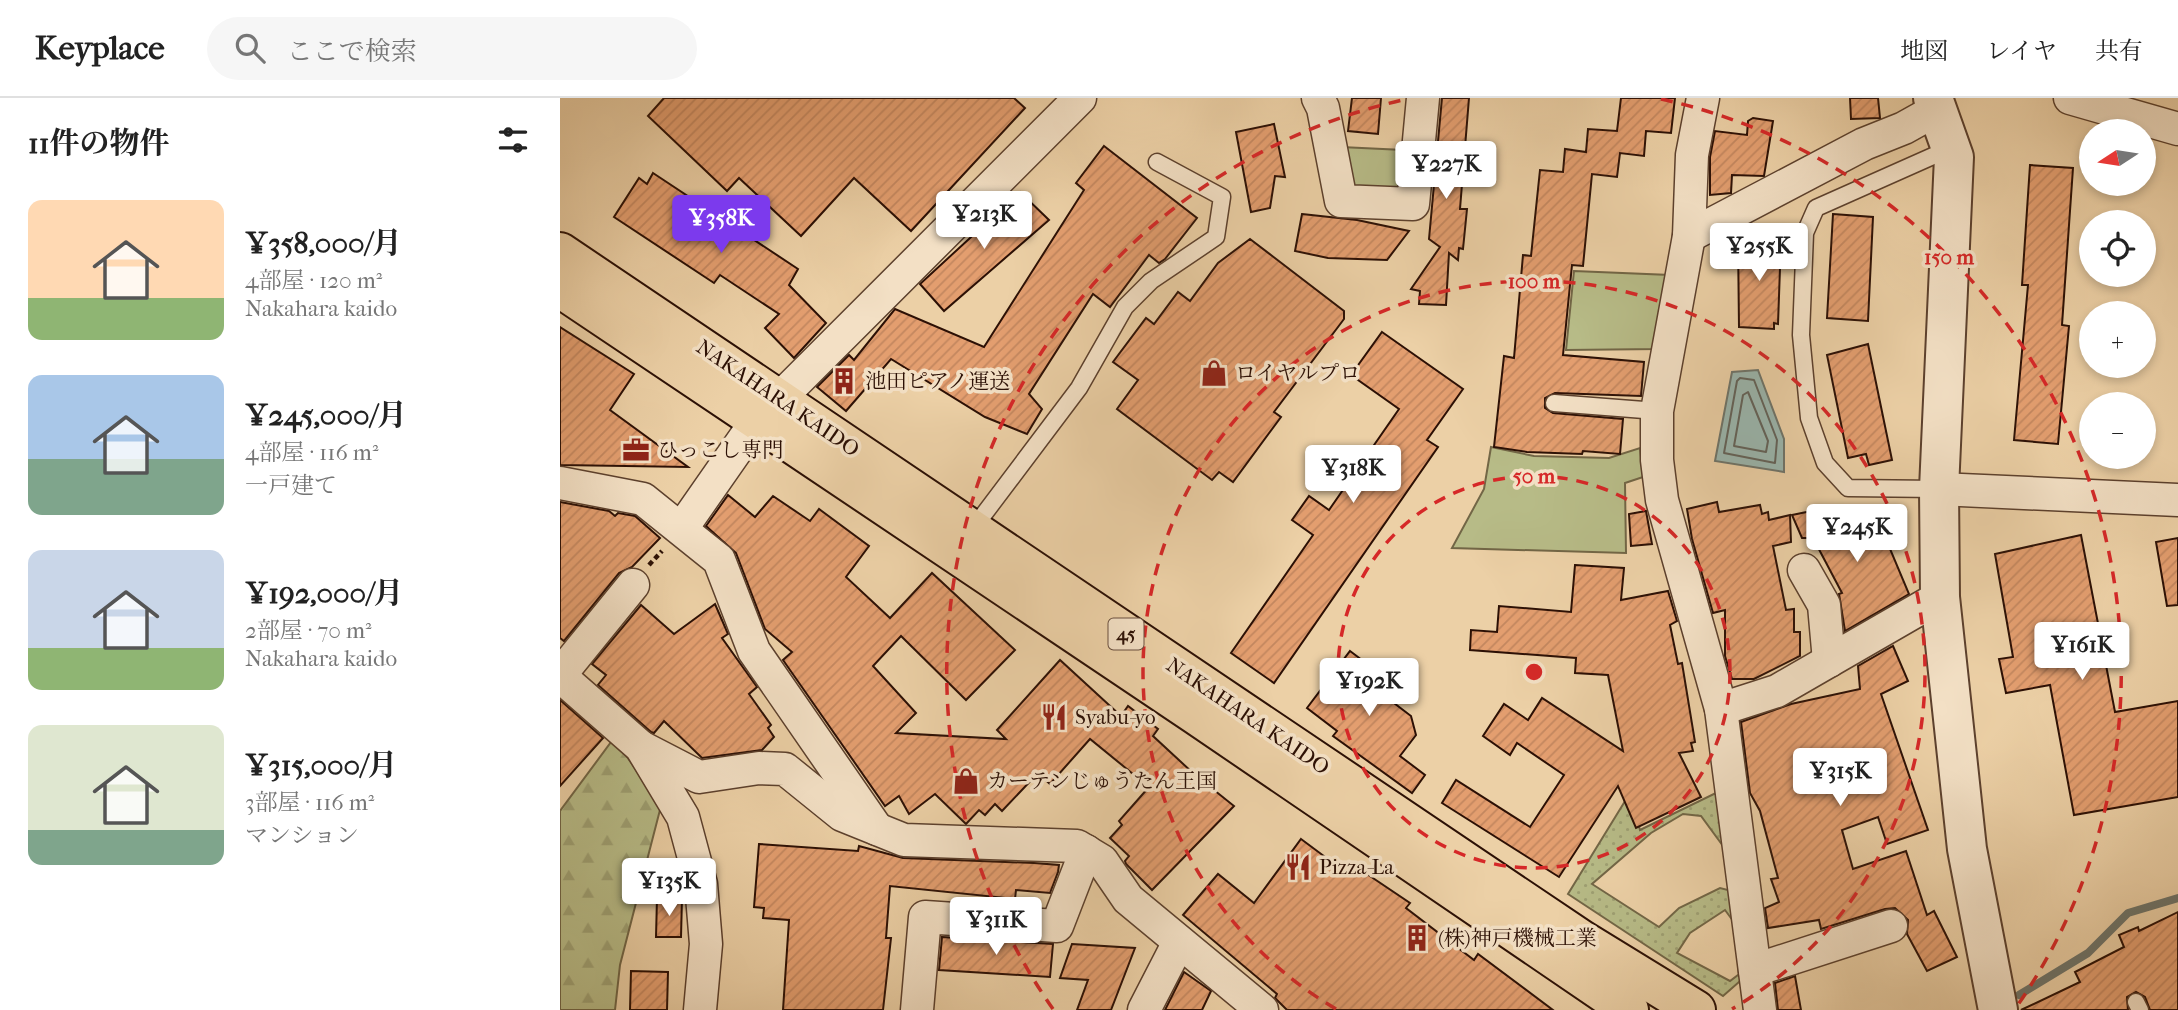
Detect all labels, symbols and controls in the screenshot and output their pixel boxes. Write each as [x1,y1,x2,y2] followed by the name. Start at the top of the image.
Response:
[207,17,697,80] search box
[35,29,165,68] text: Keyplace
[231,29,269,67] icon: search
[287,36,417,67] text: ここで検索
[1900,37,1948,65] text: 地図
[1986,37,2057,65] text: レイヤ
[2095,37,2143,65] text: 共有
[2079,119,2156,196] north arrow
[2079,119,2156,469] map controls
[494,121,532,159] icon: filters
[28,126,169,161] text: 11件の物件
[1397,141,1495,201] pin: ¥227K
[1411,150,1481,177] text: ¥227K
[935,192,1033,251] pin: ¥213K
[672,195,770,255] pin: ¥358K
[952,200,1016,227] text: ¥213K
[688,204,754,231] text: ¥358K
[2079,210,2156,287] button: locate
[1710,223,1808,283] pin: ¥255K
[245,226,402,261] text: ¥358,000/月
[84,228,168,312] icon: home
[1726,232,1792,259] text: ¥255K
[1924,245,1975,269] text: 150 m
[245,267,382,294] text: 4部屋 · 120 m²
[1508,269,1561,293] text: 100 m
[245,295,397,322] text: Nakahara kaido
[2079,301,2156,378] button: +
[692,335,864,461] street label: NAKAHARA KAIDO
[1199,358,1229,388] shop icon: ロイヤルプロ
[1235,361,1360,385] place label: ロイヤルプロ
[829,366,859,396] building icon: 池田ピアノ運送
[865,369,1010,393] place label: 池田ピアノ運送
[2079,392,2156,469] button: −
[245,398,407,433] text: ¥245,000/月
[84,403,168,487] icon: home
[621,435,651,465] office icon: ひっこし専門
[657,438,783,462] place label: ひっこし専門
[245,439,378,466] text: 4部屋 · 116 m²
[1304,446,1402,505] pin: ¥318K
[1321,454,1385,481] text: ¥318K
[1513,464,1556,488] text: 50 m
[245,472,337,499] text: 一戸建て
[1808,504,1906,564] pin: ¥245K
[1822,513,1892,540] text: ¥245K
[245,576,403,611] text: ¥192,000/月
[84,578,168,662] icon: home
[245,617,372,644] text: 2部屋 · 70 m²
[1108,618,1144,650] road number: 45
[2033,622,2131,682] pin: ¥161K
[2050,631,2114,658] text: ¥161K
[245,645,397,672] text: Nakahara kaido
[1162,653,1334,779] street label: NAKAHARA KAIDO
[1320,658,1418,718] pin: ¥192K
[1522,660,1546,684] centre of rings
[1336,667,1402,694] text: ¥192K
[1039,702,1069,732] restaurant icon: Syabu-yo
[1075,705,1156,729] place label: Syabu-yo
[245,748,397,783] text: ¥315,000/月
[1791,748,1889,808] pin: ¥315K
[84,753,168,837] icon: home
[1809,757,1871,784] text: ¥315K
[951,766,981,796] shop icon: カーテンじゅうたん王国
[987,769,1217,793] place label: カーテンじゅうたん王国
[245,789,374,816] text: 3部屋 · 116 m²
[245,822,359,849] text: マンション
[1283,852,1313,882] restaurant icon: Pizza-La
[1319,855,1394,879] place label: Pizza-La
[620,858,718,918] pin: ¥135K
[638,867,700,894] text: ¥135K
[947,898,1045,957] pin: ¥311K
[966,906,1026,933] text: ¥311K
[1402,923,1432,953] building icon: (株)神戸機械工業
[1438,926,1597,950] place label: (株)神戸機械工業

